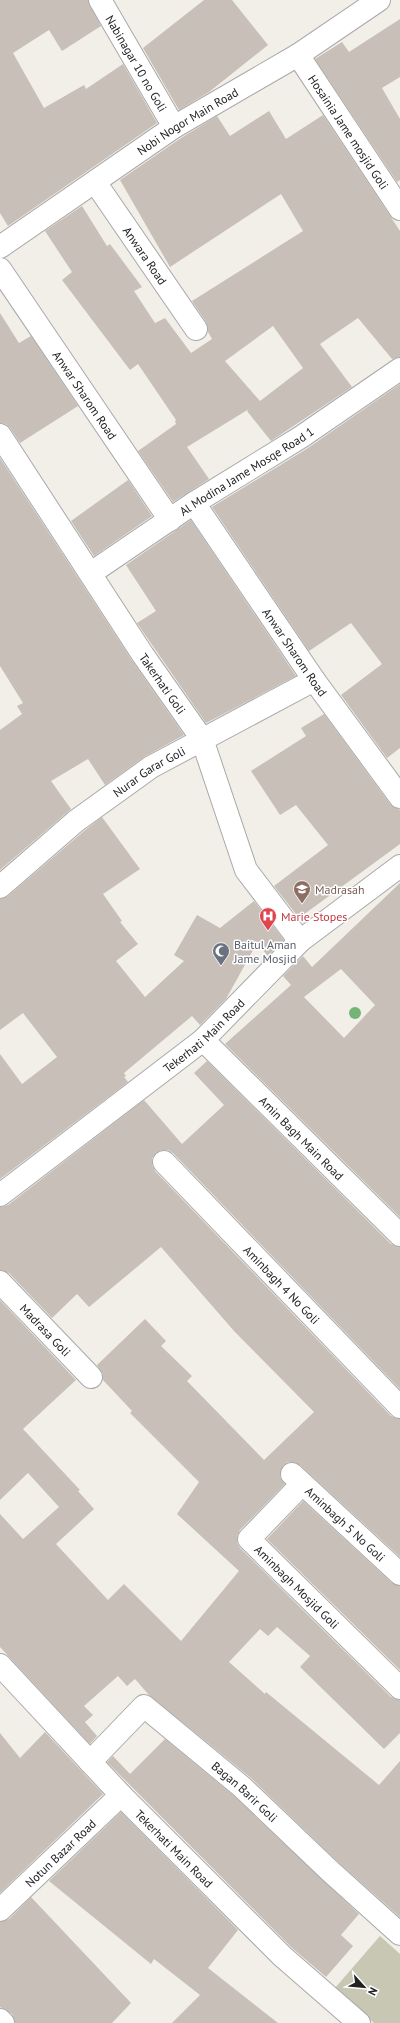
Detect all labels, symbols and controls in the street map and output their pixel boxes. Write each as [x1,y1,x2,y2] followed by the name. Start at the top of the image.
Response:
[103,12,171,114] street label: Nabinagar 10 no Goli
[306,72,392,192] street label: Hosainia Jame mosjid Goli
[134,84,241,158] street label: Nobi Nogor Main Road
[120,223,171,287] street label: Anwara Road
[50,348,120,442] street label: Anwar Sharom Road
[176,423,316,518] street label: Al Modina Jame Mosqe Road 1
[260,605,331,699] street label: Anwar Sharom Road
[136,650,189,717] street label: Takerhati Goli
[110,743,188,800] street label: Nurar Garar Goli
[292,879,312,904] school or university icon: Madrasah
[315,882,365,897] place label: Madrasah
[258,906,278,931] hospital icon: Marie Stopes
[281,909,347,924] place label: Marie Stopes
[233,937,296,966] place label: Baitul Aman Jame Mosjid
[211,941,231,966] mosque icon: Baitul Aman Jame Mosjid
[160,995,247,1075] street label: Tekerhati Main Road
[256,1093,347,1183] street label: Amin Bagh Main Road
[241,1242,323,1327] street label: Aminbagh 4 No Goli
[17,1300,74,1359] street label: Madrasa Goli
[303,1483,389,1564] street label: Aminbagh 5 No Goli
[252,1541,343,1631] street label: Aminbagh Mosjid Goli
[209,1758,281,1825] street label: Bagan Barir Goli
[132,1806,216,1890] street label: Tekerhati Main Road
[22,1816,99,1890] street label: Notun Bazar Road
[344,1967,384,2007] north arrow
[365,1985,381,1998] text: N

